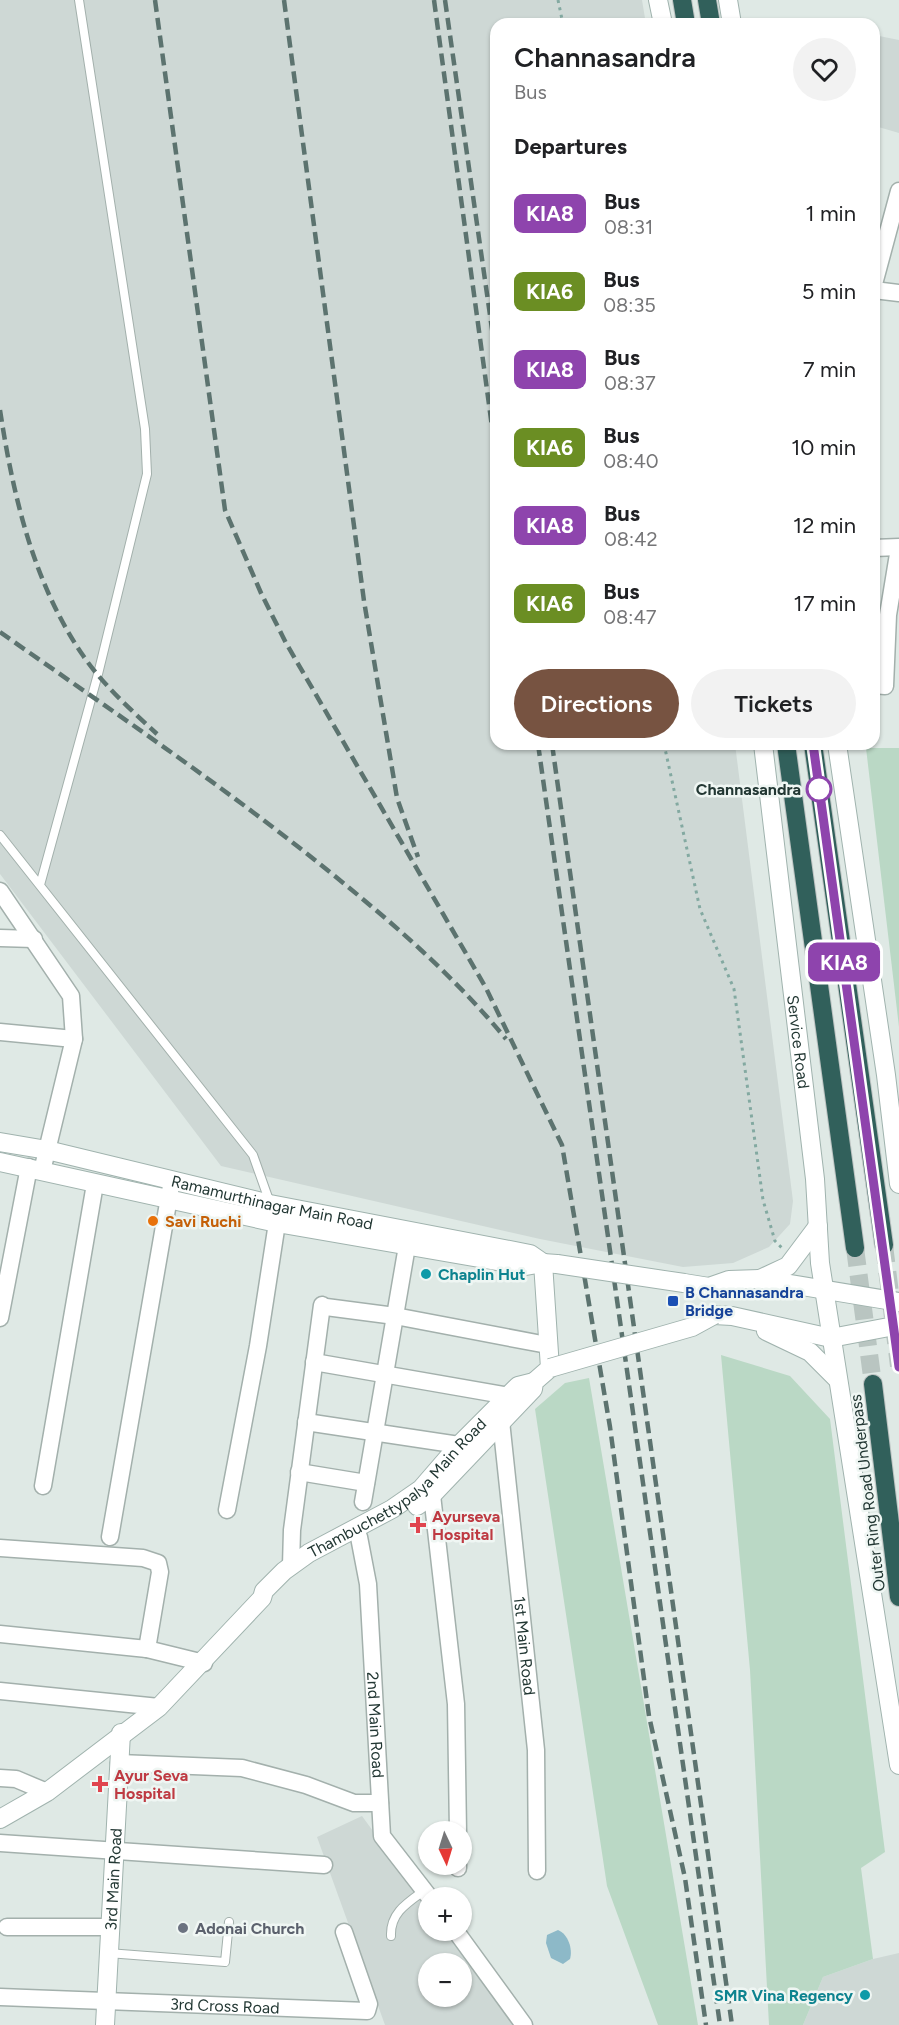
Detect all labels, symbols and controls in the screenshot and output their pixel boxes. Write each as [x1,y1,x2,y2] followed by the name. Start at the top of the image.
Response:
[793,38,856,101] button: heart
[514,40,696,74] text: Channasandra
[514,80,547,104] text: Bus
[514,133,627,160] text: Departures
[604,188,640,215] text: Bus
[805,200,856,227] text: 1 min
[526,201,574,226] text: KIA8
[604,215,653,239] text: 08:31
[603,266,639,293] text: Bus
[802,278,856,305] text: 5 min
[526,279,573,304] text: KIA6
[603,293,656,317] text: 08:35
[604,344,640,371] text: Bus
[803,356,856,383] text: 7 min
[526,357,574,382] text: KIA8
[604,371,656,395] text: 08:37
[603,422,639,449] text: Bus
[791,434,856,461] text: 10 min
[526,435,573,460] text: KIA6
[603,449,659,473] text: 08:40
[604,500,640,527] text: Bus
[793,512,856,539] text: 12 min
[526,513,574,538] text: KIA8
[604,527,658,551] text: 08:42
[603,578,639,605] text: Bus
[794,590,856,617] text: 17 min
[526,591,573,616] text: KIA6
[603,605,657,629] text: 08:47
[514,669,679,738] button: Directions
[691,669,856,738] button: Tickets
[806,776,832,802] marker: Channasandra
[696,780,801,799] place label: Channasandra
[802,942,886,982] line badge: KIA8
[820,950,868,975] text: KIA8
[783,994,813,1090] street label: Service Road
[169,1171,375,1234] street label: Ramamurthinagar Main Road
[165,1212,241,1231] place label: Savi Ruchi
[146,1214,160,1228] marker: Savi Ruchi
[438,1265,525,1284] place label: Chaplin Hut
[419,1267,433,1281] marker: Chaplin Hut
[685,1283,804,1320] place label: B Channasandra Bridge
[666,1294,680,1308] marker: B Channasandra Bridge
[846,1393,889,1593] street label: Outer Ring Road Underpass
[305,1414,490,1562] street label: Thambuchettypalya Main Road
[432,1507,500,1544] place label: Ayurseva Hospital
[409,1516,427,1534] marker: Ayurseva Hospital
[510,1595,539,1696] street label: 1st Main Road
[363,1671,388,1779] street label: 2nd Main Road
[114,1766,188,1803] place label: Ayur Seva Hospital
[91,1775,109,1793] marker: Ayur Seva Hospital
[418,1821,472,1875] north arrow
[418,1821,472,2007] map controls
[101,1827,126,1931] street label: 3rd Main Road
[418,1887,472,1941] button: +
[195,1919,304,1938] place label: Adonai Church
[176,1921,190,1935] marker: Adonai Church
[418,1953,472,2007] button: −
[714,1986,854,2005] place label: SMR Vina Regency
[858,1988,872,2002] marker: SMR Vina Regency
[170,1994,280,2018] street label: 3rd Cross Road

